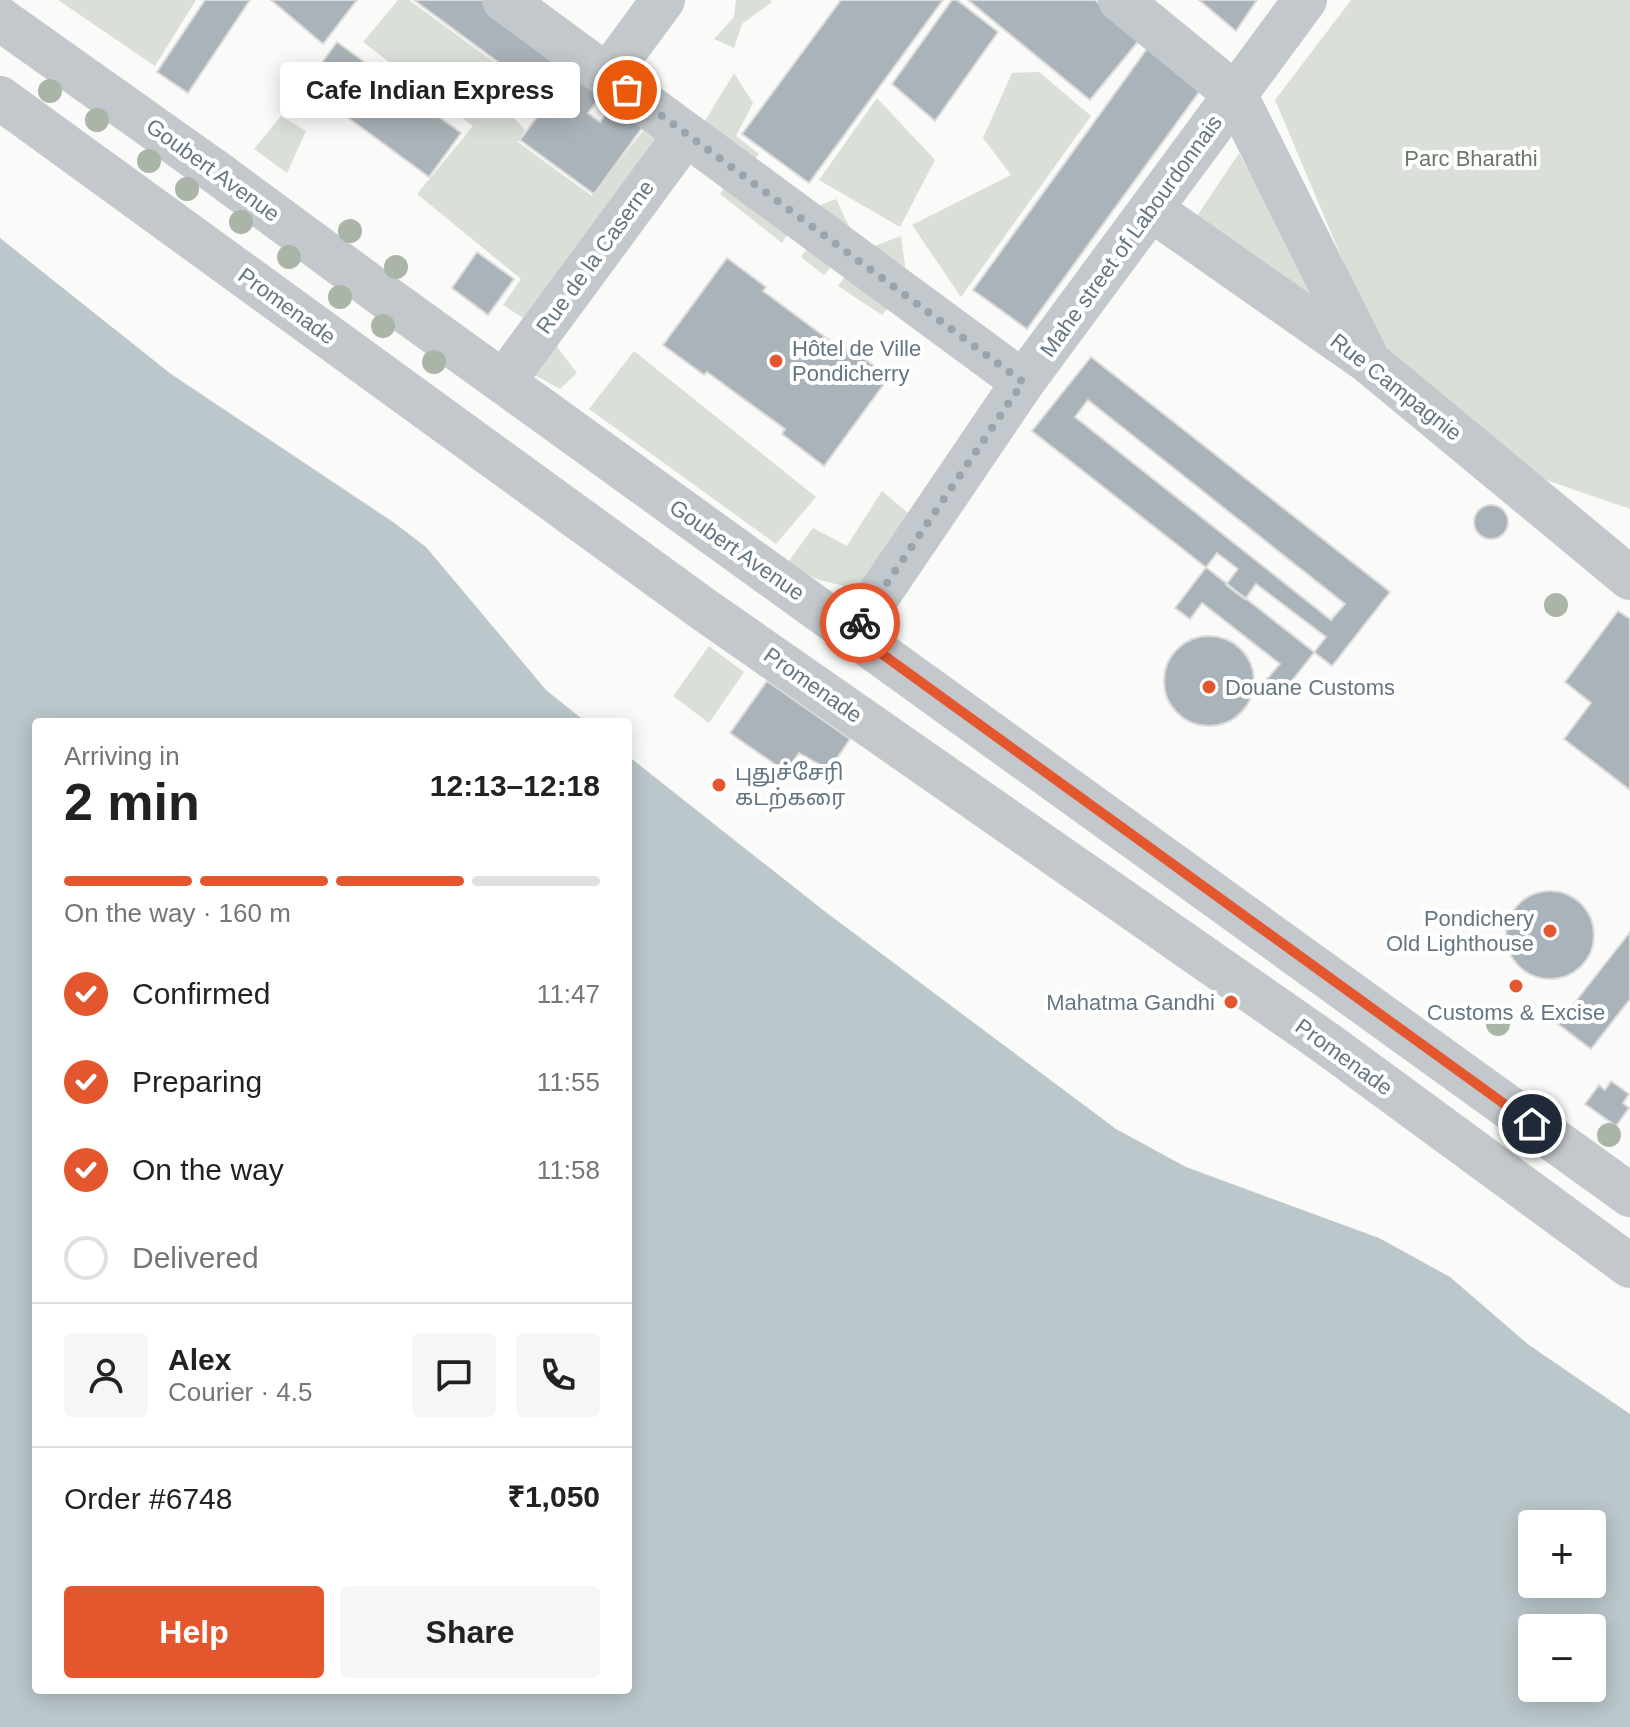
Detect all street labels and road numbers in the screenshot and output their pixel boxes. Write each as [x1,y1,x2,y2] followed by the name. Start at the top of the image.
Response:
[1035,110,1227,362] street label: Mahe street of Labourdonnais
[141,113,285,227] street label: Goubert Avenue
[531,175,659,339] street label: Rue de la Caserne
[234,262,340,350] street label: Promenade
[1326,328,1466,446] street label: Rue Campagnie
[665,494,809,606] street label: Goubert Avenue
[759,642,867,728] street label: Promenade
[1291,1013,1397,1101] street label: Promenade

